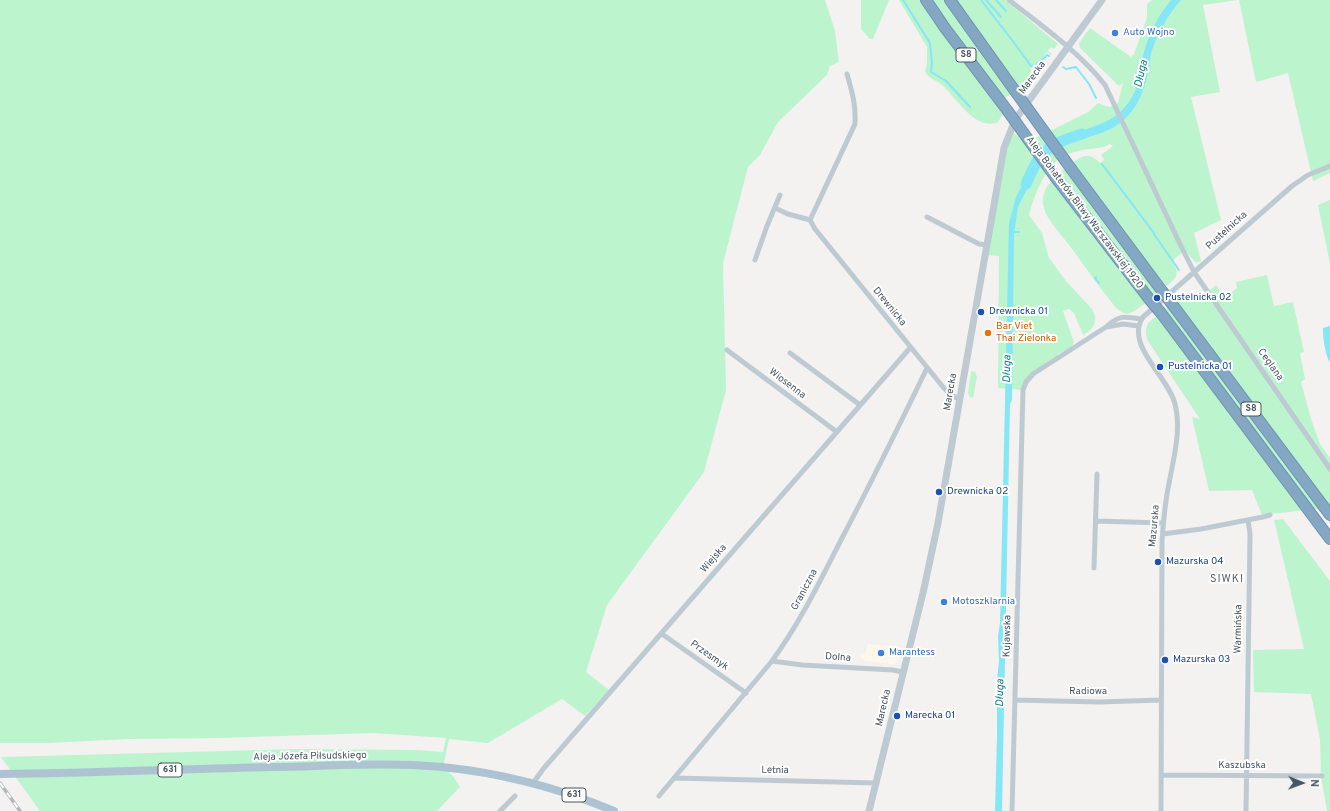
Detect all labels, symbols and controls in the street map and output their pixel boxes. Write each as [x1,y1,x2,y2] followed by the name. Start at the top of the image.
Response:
[1123,27,1175,39] place label: Auto Wojno
[1110,28,1120,38] marker: Auto Wojno
[956,48,976,62] road number: S8
[1017,59,1049,97] street label: Marecka
[1132,59,1152,89] water label: Długa
[1023,134,1145,292] street label: Aleja Bohaterów Bitwy Warszawskiej 1920
[1204,209,1250,253] street label: Pustelnicka
[870,285,908,329] street label: Drewnicka
[1165,292,1231,304] place label: Pustelnicka 02
[1152,293,1162,303] marker: Pustelnicka 02
[989,306,1048,318] place label: Drewnicka 01
[976,307,986,317] marker: Drewnicka 01
[996,321,1056,344] place label: Bar Viet Thai Zielonka
[983,328,993,338] marker: Bar Viet Thai Zielonka
[1255,347,1285,383] street label: Ceglana
[1001,355,1015,383] water label: Długa
[1168,361,1232,373] place label: Pustelnicka 01
[1155,362,1165,372] marker: Pustelnicka 01
[766,366,808,402] street label: Wiosenna
[942,372,960,412] street label: Marecka
[1241,402,1261,416] road number: S8
[947,486,1008,498] place label: Drewnicka 02
[934,487,944,497] marker: Drewnicka 02
[1147,504,1163,548] street label: Mazurska
[698,542,730,576] street label: Wiejska
[1166,556,1224,568] place label: Mazurska 04
[1153,557,1163,567] marker: Mazurska 04
[789,567,821,613] street label: Graniczna
[1210,573,1244,587] district label: SIWKI
[952,596,1015,608] place label: Motoszklarnia
[939,597,949,607] marker: Motoszklarnia
[1233,604,1245,654] street label: Warmińska
[1002,615,1014,657] street label: Kujawska
[688,638,730,674] street label: Przesmyk
[889,647,935,659] place label: Marantess
[876,648,886,658] marker: Marantess
[825,651,851,665] street label: Dolna
[1173,654,1230,666] place label: Mazurska 03
[1160,655,1170,665] marker: Mazurska 03
[994,679,1008,707] water label: Długa
[1069,686,1107,698] street label: Radiowa
[874,688,894,728] street label: Marecka
[905,710,955,722] place label: Marecka 01
[892,711,902,721] marker: Marecka 01
[253,750,367,764] street label: Aleja Józefa Piłsudskiego
[1218,760,1266,772] street label: Kaszubska
[158,763,182,777] road number: 631
[1282,763,1322,803] north arrow
[761,765,789,777] street label: Letnia
[1307,779,1321,787] text: N
[562,788,586,802] road number: 631

